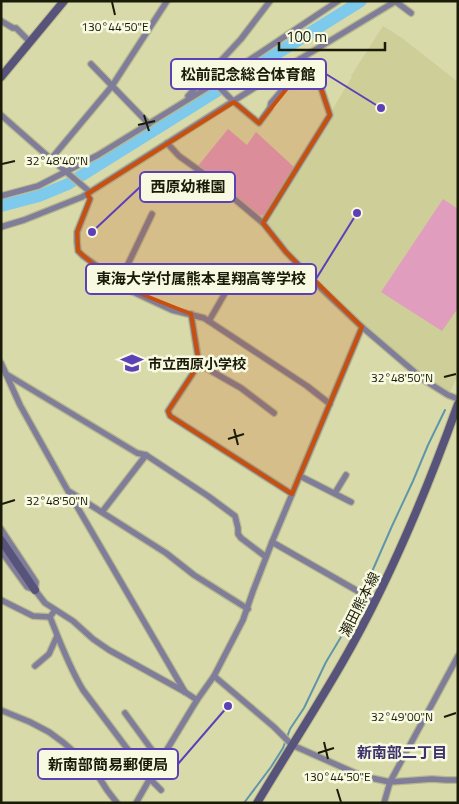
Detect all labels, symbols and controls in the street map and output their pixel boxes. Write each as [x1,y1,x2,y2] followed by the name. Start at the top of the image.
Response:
[81,17,149,36] text: 130°44'50"E
[279,20,385,52] scale bar
[286,25,327,48] text: 100 m
[171,59,326,89] callout: 松前記念総合体育館
[180,63,316,86] text: 松前記念総合体育館
[26,151,88,170] text: 32°48'40"N
[140,172,235,202] callout: 西原幼稚園
[150,175,226,198] text: 西原幼稚園
[86,264,316,294] callout: 東海大学付属熊本星翔高等学校
[96,267,306,290] text: 東海大学付属熊本星翔高等学校
[119,350,145,376] school or university icon: 市立西原小学校
[148,353,246,374] place label: 市立西原小学校
[371,368,433,387] text: 32°48'50"N
[26,491,88,510] text: 32°48'50"N
[334,568,384,640] street label: 瀬田熊本線
[371,707,433,726] text: 32°49'00"N
[357,741,447,764] district label: 新南部二丁目
[38,749,178,779] callout: 新南部簡易郵便局
[48,753,168,776] text: 新南部簡易郵便局
[303,767,371,786] text: 130°44'50"E

